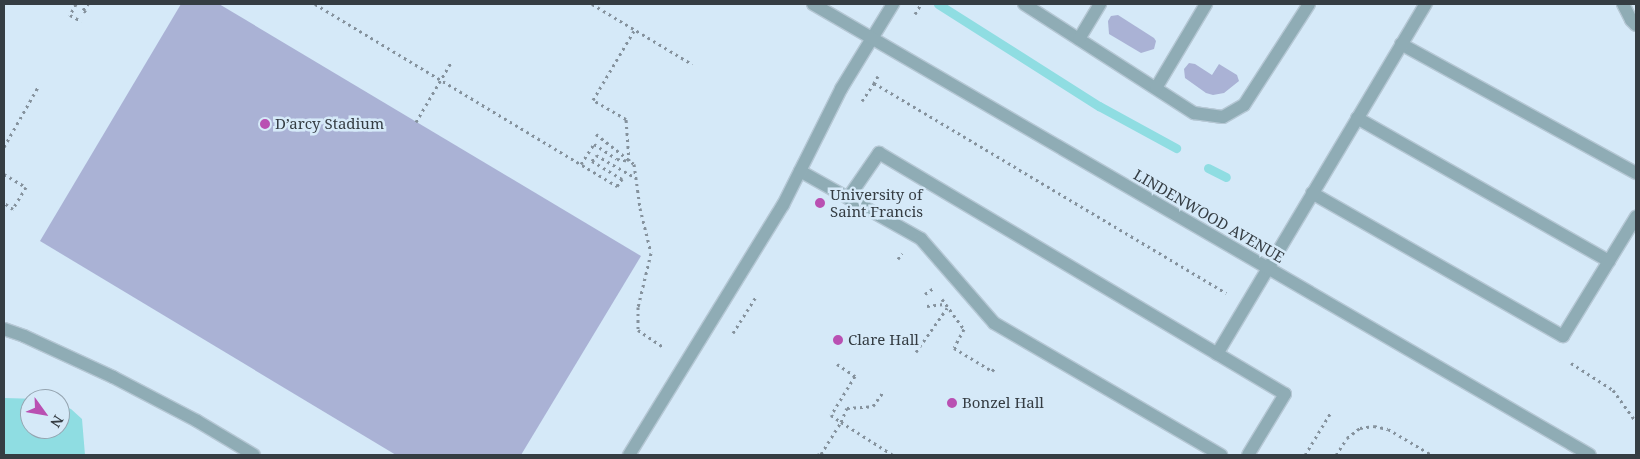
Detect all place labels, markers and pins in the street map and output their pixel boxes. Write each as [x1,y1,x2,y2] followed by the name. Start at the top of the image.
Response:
[275,115,384,133] place label: D’arcy Stadium
[259,118,271,130] marker: D’arcy Stadium
[830,185,923,220] place label: University of Saint Francis
[814,197,826,209] marker: University of Saint Francis
[848,331,919,349] place label: Clare Hall
[832,334,844,346] marker: Clare Hall
[962,394,1044,412] place label: Bonzel Hall
[946,397,958,409] marker: Bonzel Hall

